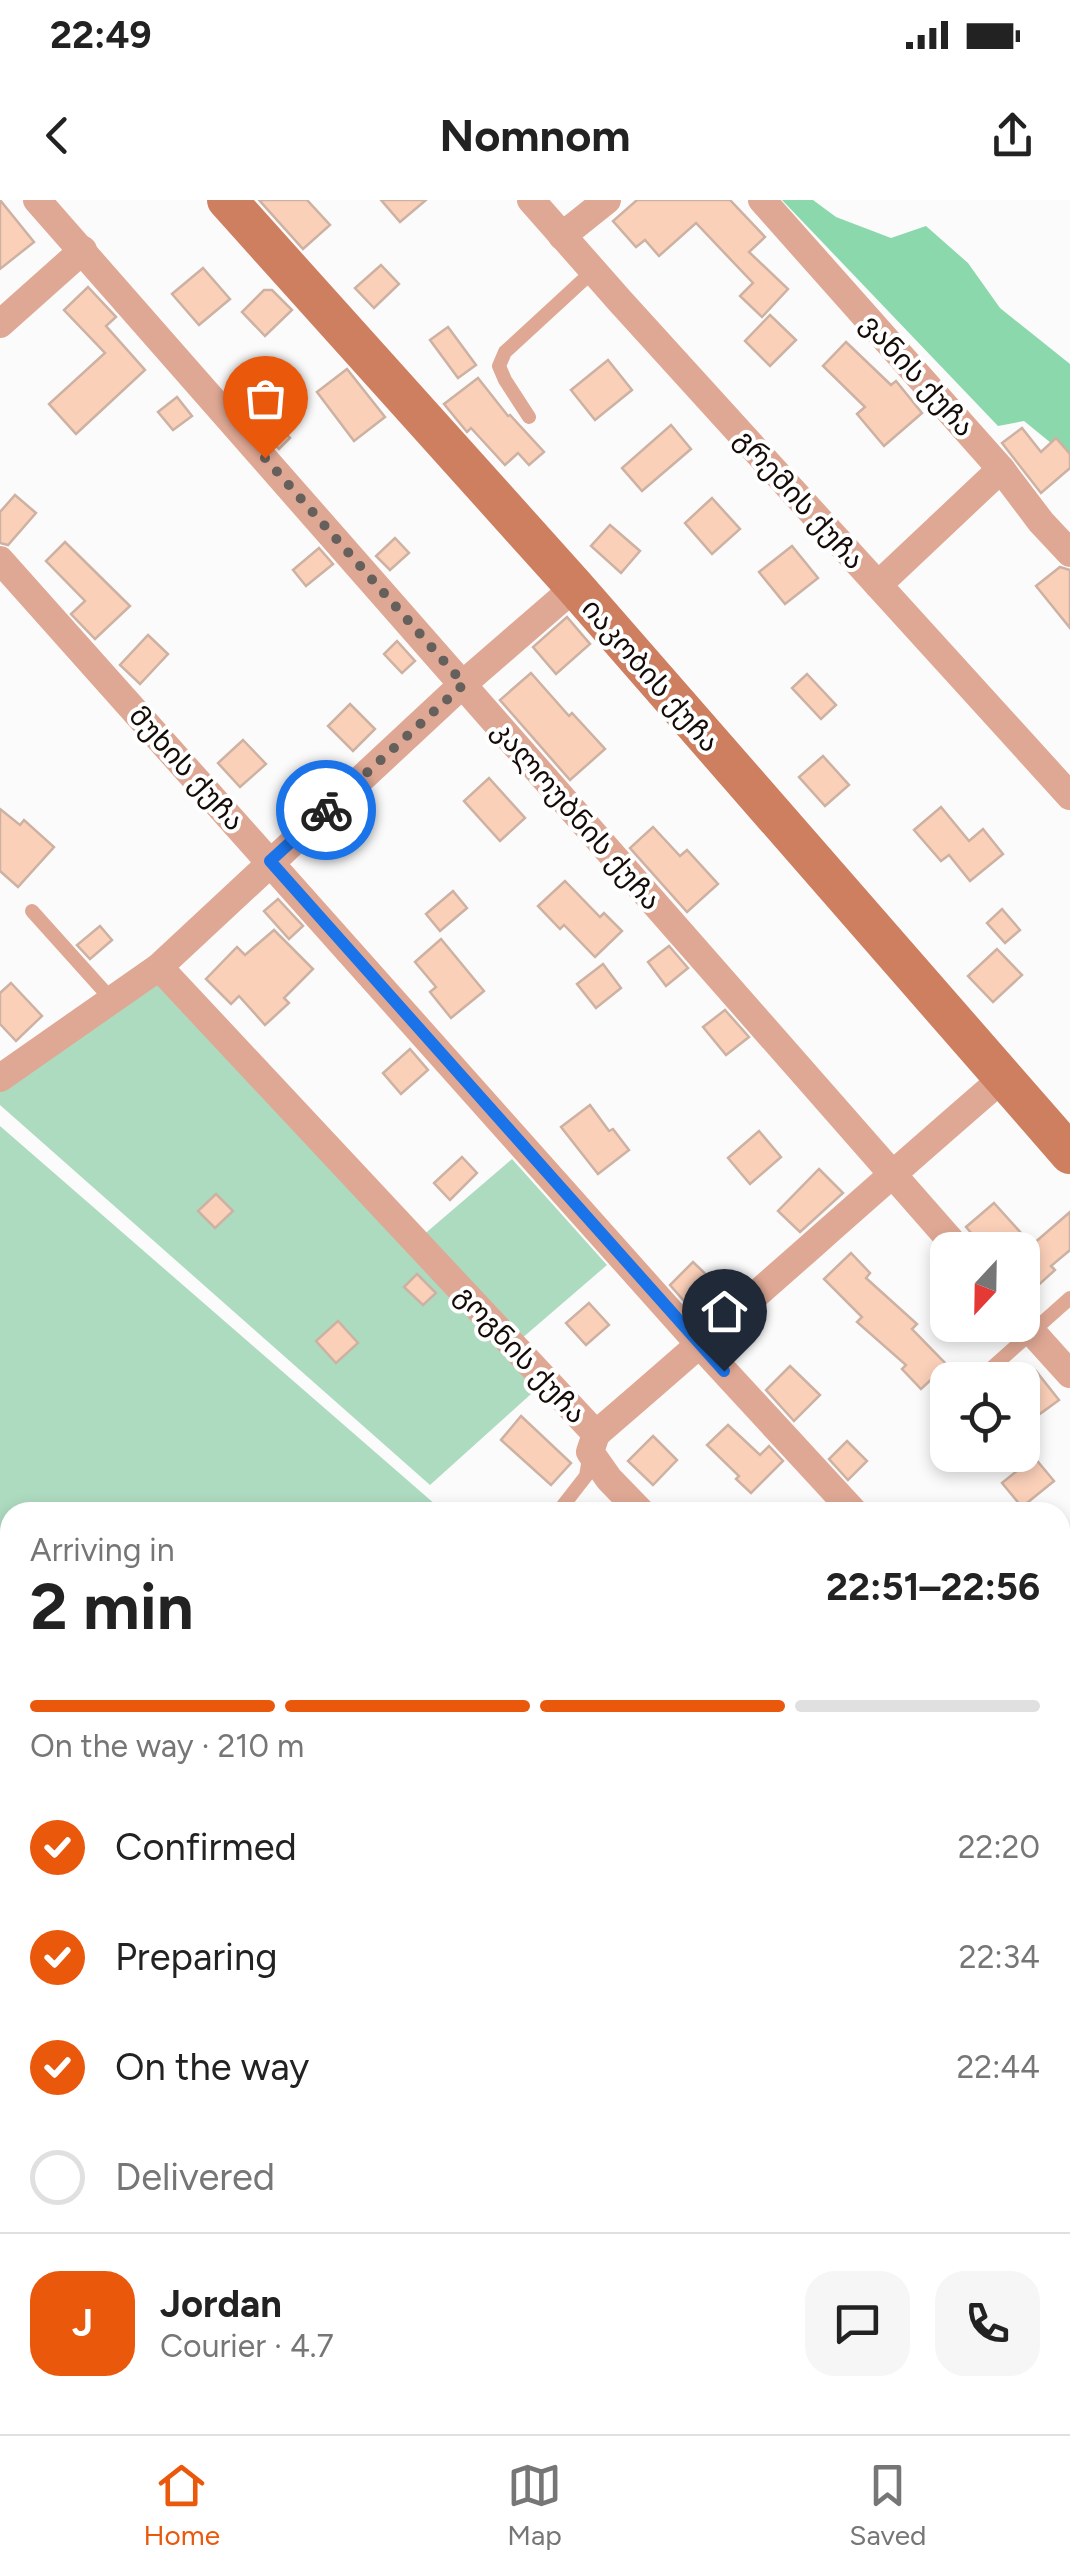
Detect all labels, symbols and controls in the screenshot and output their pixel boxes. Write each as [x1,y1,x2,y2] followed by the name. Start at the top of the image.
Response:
[50,12,152,58] text: 22:49
[30,108,85,163] icon: back
[439,108,631,162] text: Nomnom
[985,108,1040,163] icon: share
[854,307,982,443] street label: ვანის ქუჩა
[223,356,308,459] pin
[238,371,293,426] icon: bag
[728,422,872,576] street label: გრემის ქუჩა
[575,591,727,759] street label: იაკობის ქუჩა
[122,699,252,837] street label: მუხის ქუჩა
[485,713,669,917] street label: კალოუბნის ქუჩა
[276,760,376,860] courier
[299,783,354,838] icon: bike
[930,1232,1040,1342] north arrow
[930,1232,1040,1472] map controls
[682,1269,767,1372] pin
[448,1278,594,1430] street label: გოგნის ქუჩა
[697,1284,752,1339] icon: home
[930,1362,1040,1472] button: locate
[30,1531,175,1569] text: Arriving in
[826,1564,1040,1610] text: 22:51–22:56
[30,1567,194,1645] text: 2 min
[30,1727,304,1765] text: On the way · 210 m
[30,1820,85,1875] icon: check
[115,1824,297,1870] text: Confirmed
[958,1828,1040,1866] text: 22:20
[30,1930,85,1985] icon: check
[115,1934,277,1980] text: Preparing
[959,1938,1040,1976] text: 22:34
[30,2040,85,2095] icon: check
[115,2044,309,2090] text: On the way
[956,2048,1040,2086] text: 22:44
[115,2154,275,2200] text: Delivered
[805,2271,910,2376] button: chat
[935,2271,1040,2376] button: phone
[160,2281,282,2327] text: Jordan
[72,2300,93,2346] text: J
[160,2327,334,2365] text: Courier · 4.7
[144,2458,220,2552] tab: Home
[507,2458,562,2552] tab: Map
[849,2458,926,2552] tab: Saved

